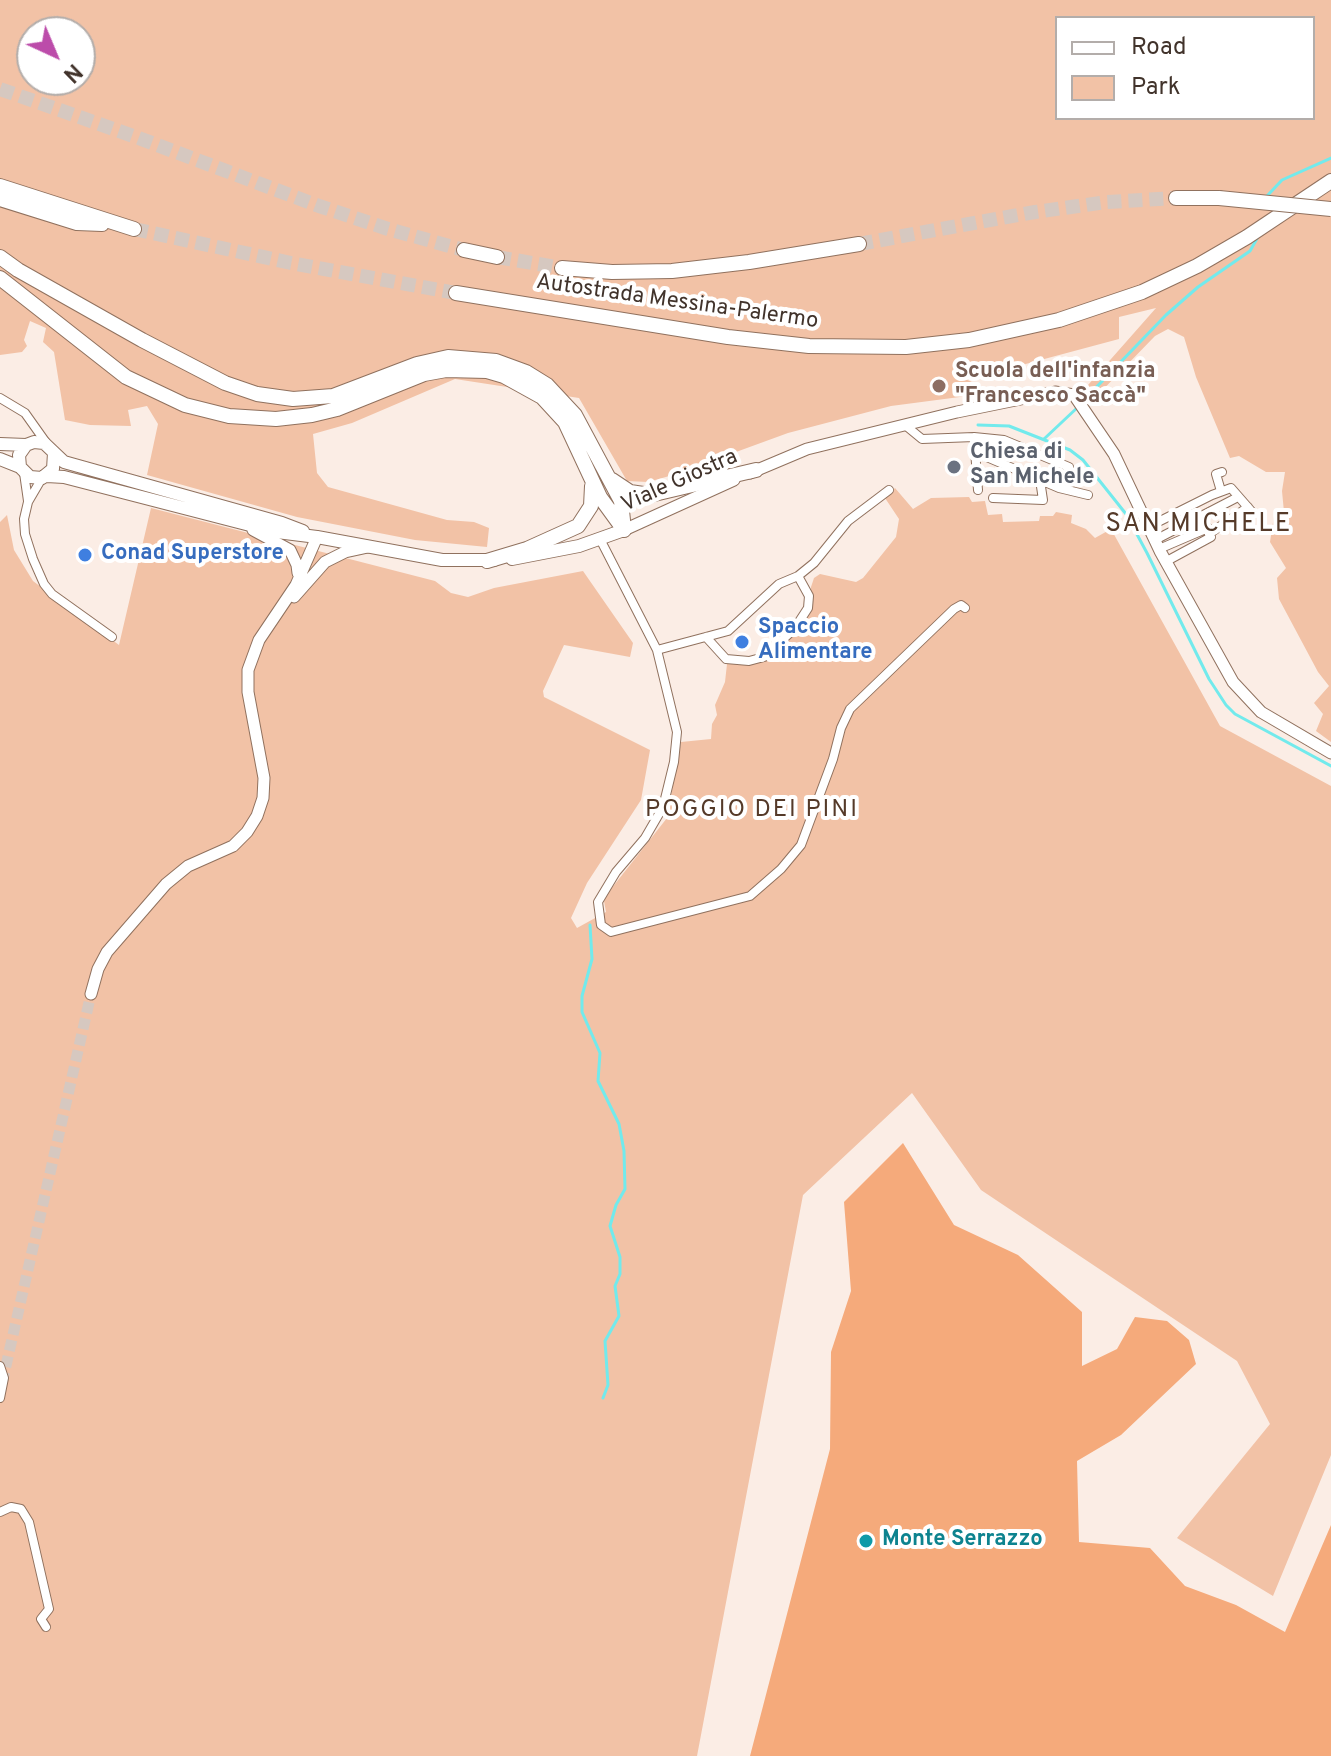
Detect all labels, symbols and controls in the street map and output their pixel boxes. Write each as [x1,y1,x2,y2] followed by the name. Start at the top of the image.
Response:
[16,16,96,96] north arrow
[1055,16,1315,120] legend
[1131,33,1187,63] text: Road
[57,57,87,87] text: N
[1131,73,1181,103] text: Park
[534,270,820,336] street label: Autostrada Messina-Palermo
[955,360,1155,412] place label: Scuola dell'infanzia "Francesco Saccà"
[930,377,948,395] marker: Scuola dell'infanzia "Francesco Saccà"
[970,441,1094,492] place label: Chiesa di San Michele
[618,445,742,519] street label: Viale Giostra
[945,458,963,476] marker: Chiesa di San Michele
[1106,510,1292,542] district label: SAN MICHELE
[101,542,284,568] place label: Conad Superstore
[76,546,94,564] marker: Conad Superstore
[758,616,873,668] place label: Spaccio Alimentare
[733,633,751,651] marker: Spaccio Alimentare
[645,797,859,825] district label: POGGIO DEI PINI
[882,1528,1043,1554] place label: Monte Serrazzo
[857,1532,875,1550] marker: Monte Serrazzo

